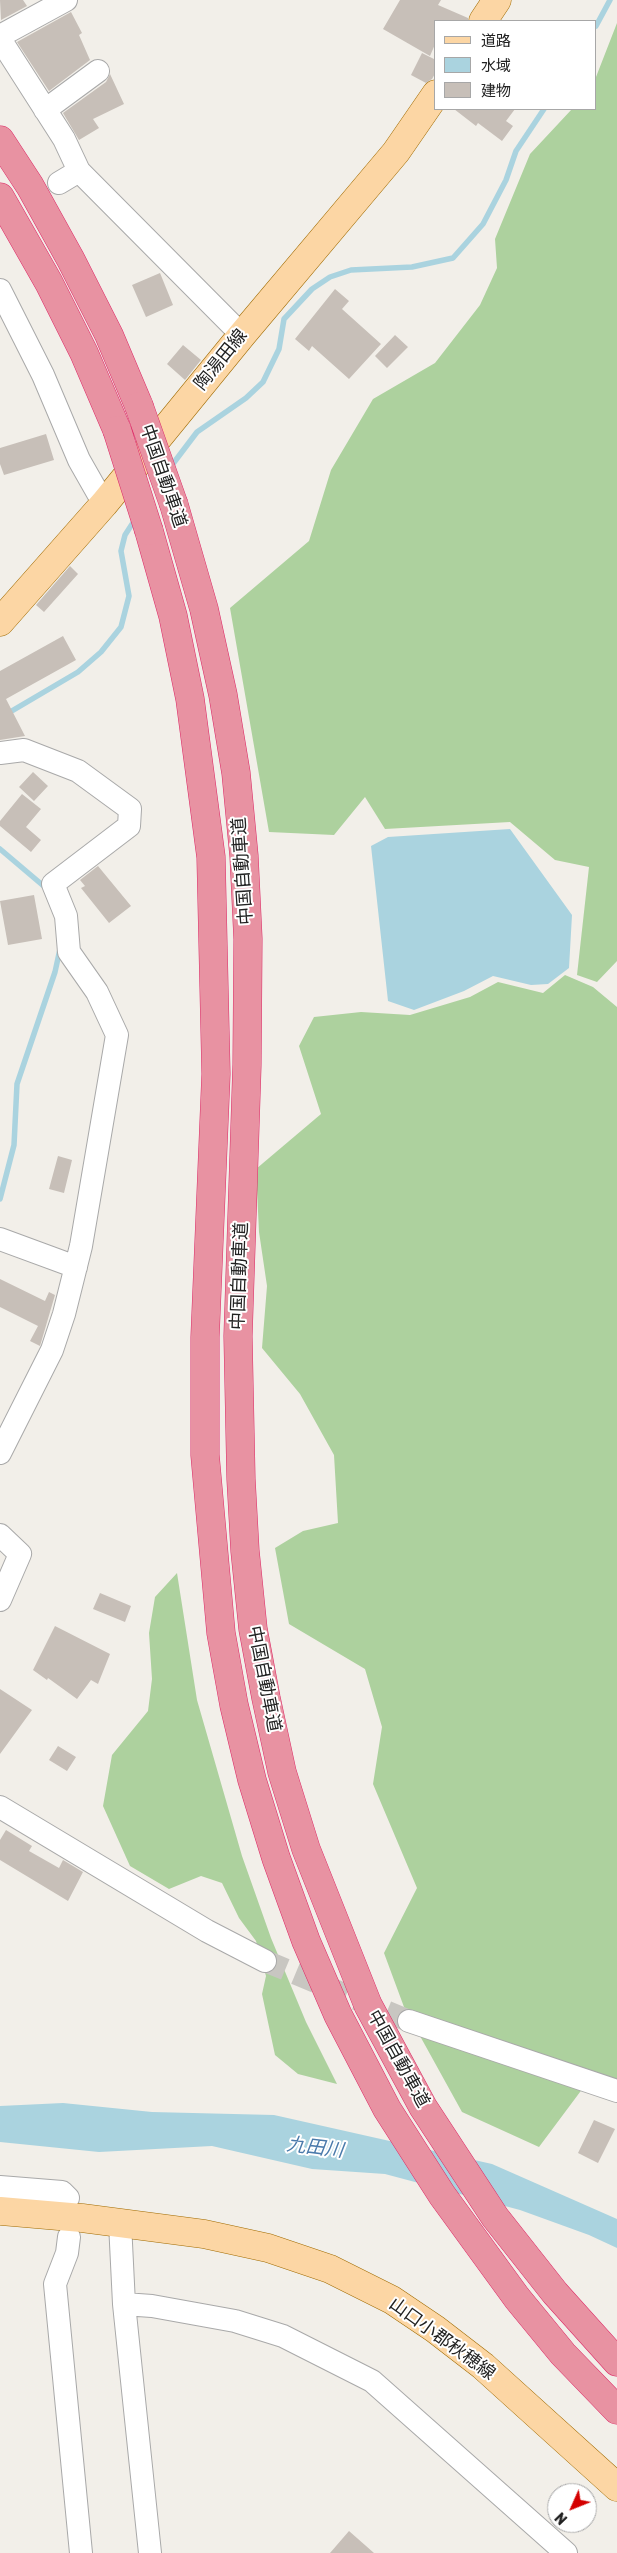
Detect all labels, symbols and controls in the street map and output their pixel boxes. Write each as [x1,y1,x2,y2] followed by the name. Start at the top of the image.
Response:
[434,20,597,110] legend
[481,32,511,50] text: 道路
[481,57,511,75] text: 水域
[481,82,511,100] text: 建物
[190,325,252,395] street label: 陶湯田線
[135,421,191,531] street label: 中国自動車道
[228,816,258,926] street label: 中国自動車道
[227,1222,253,1330] street label: 中国自動車道
[243,1624,285,1734] street label: 中国自動車道
[362,2007,434,2111] street label: 中国自動車道
[285,2133,345,2163] water label: 九田川
[385,2293,499,2385] street label: 山口小郡秋穂線
[547,2483,597,2533] north arrow
[552,2509,571,2528] text: N

